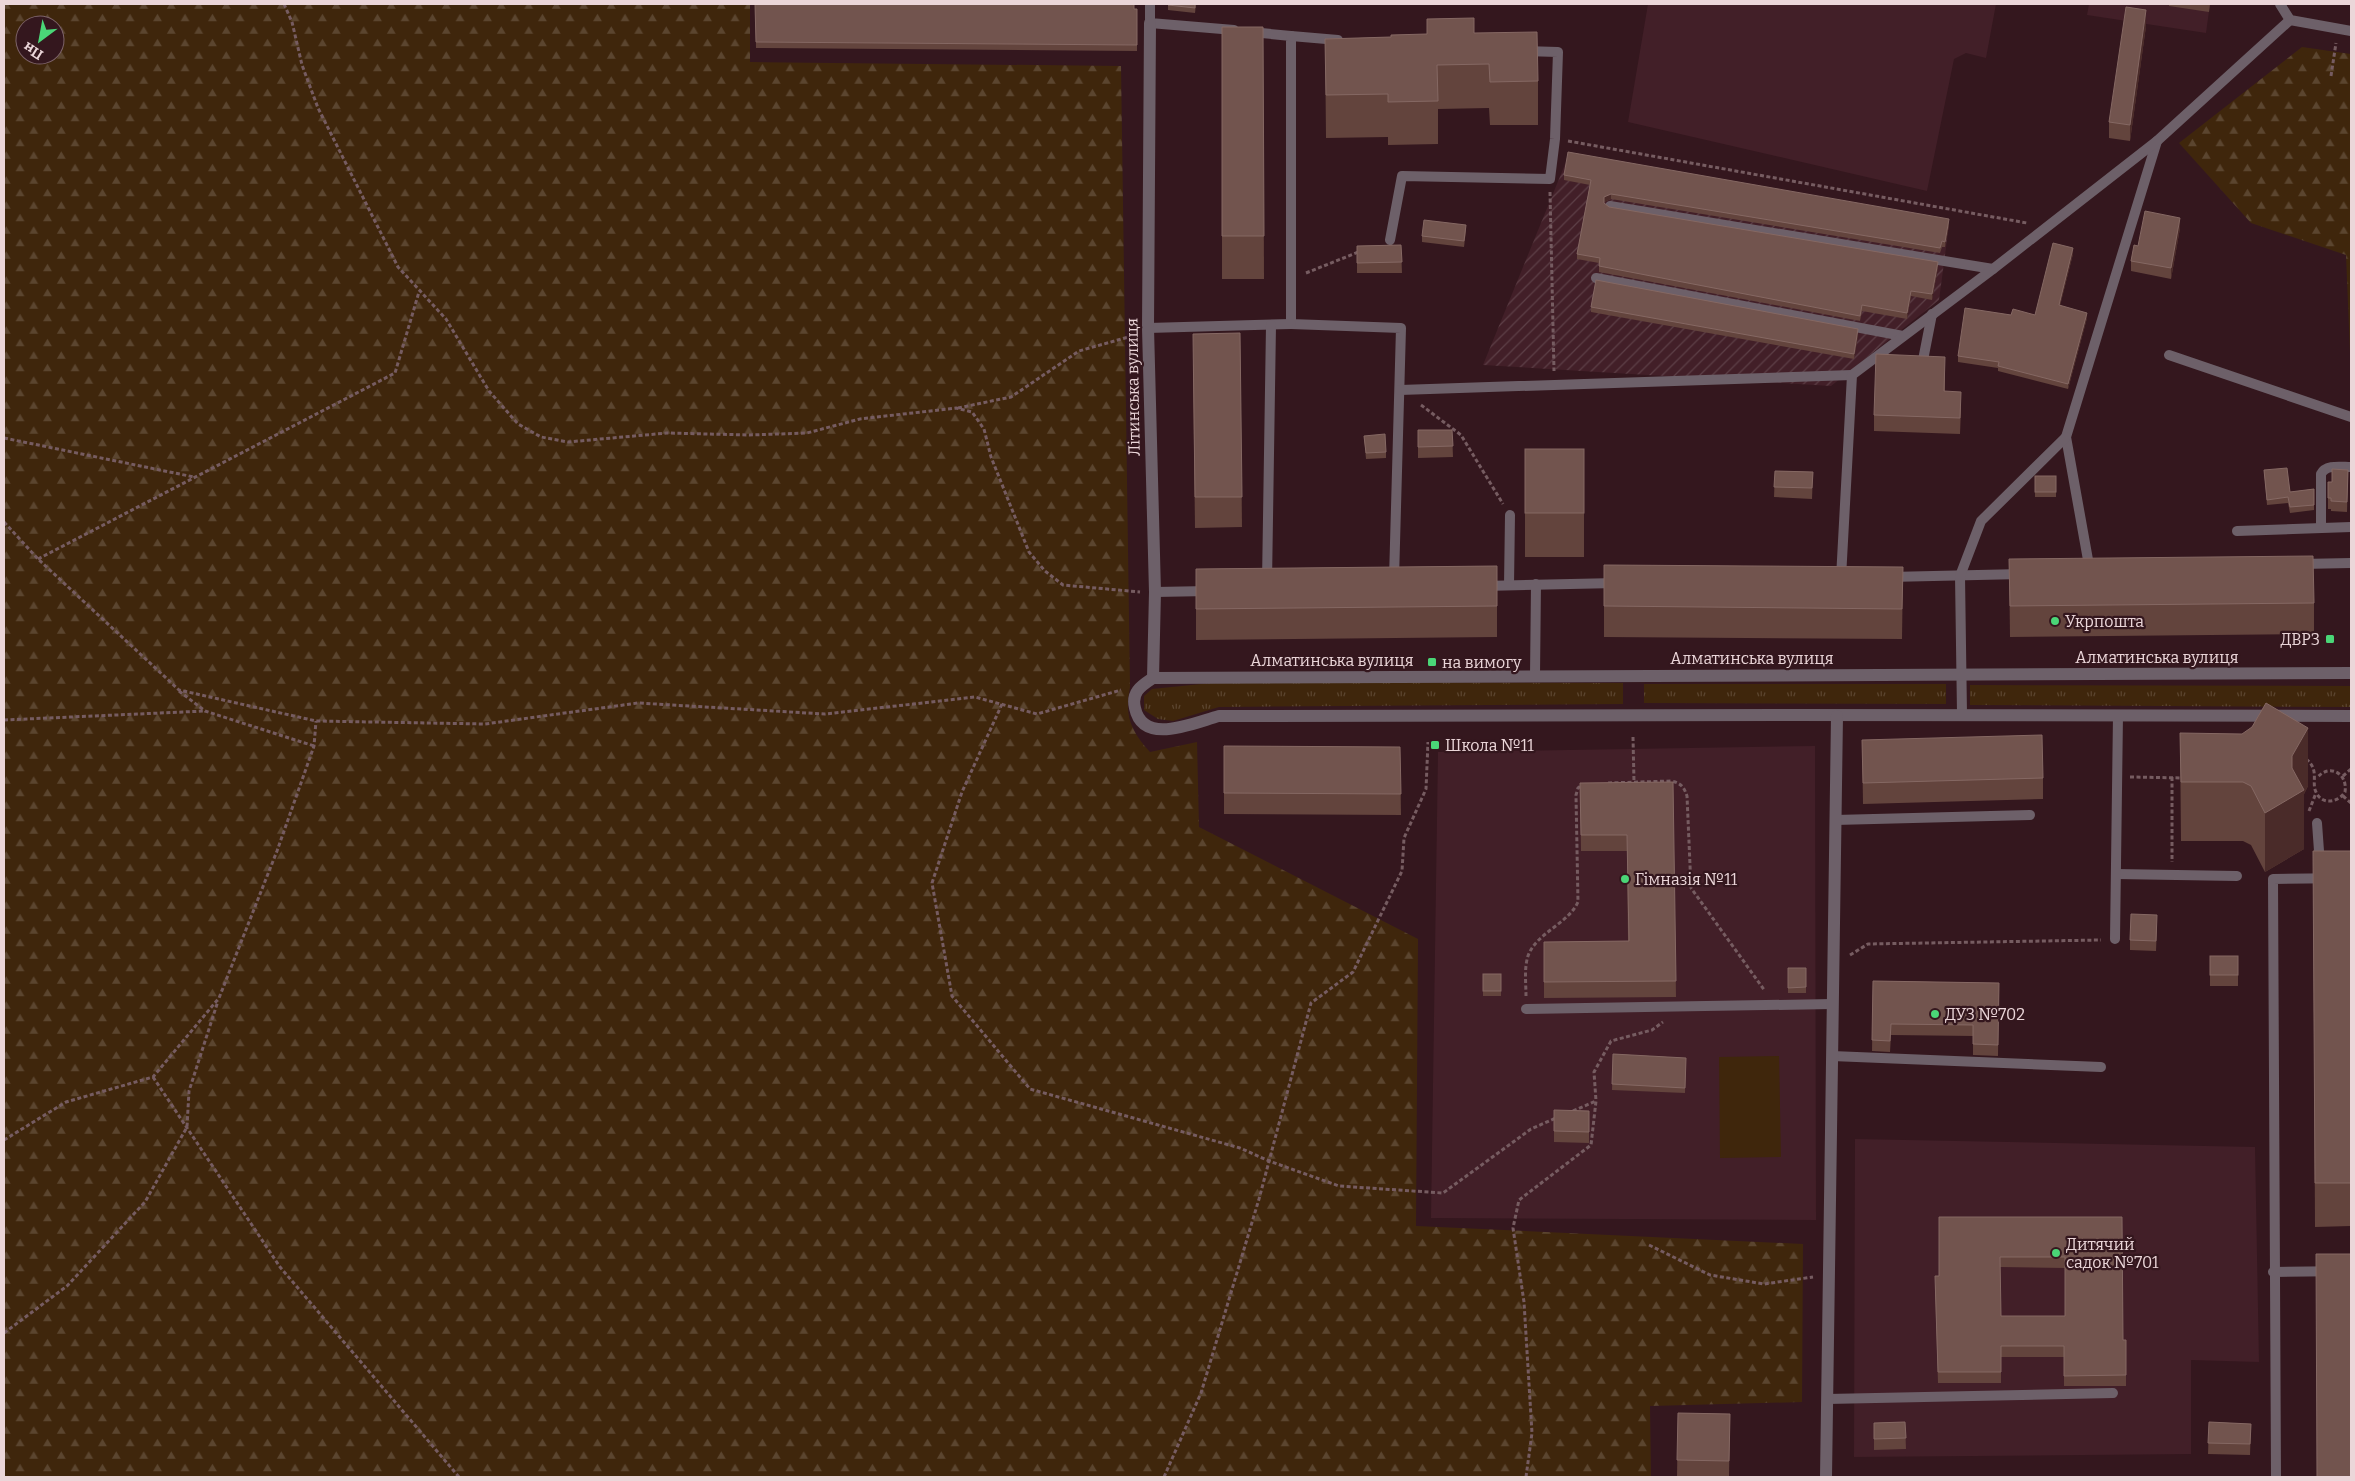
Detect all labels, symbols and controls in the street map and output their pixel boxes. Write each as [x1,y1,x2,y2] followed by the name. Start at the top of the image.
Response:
[15,15,65,65] north arrow
[20,38,46,63] text: Пн
[1122,318,1144,456] street label: Літинська вулиця
[2065,612,2144,631] place label: Укрпошта
[2049,615,2061,627] marker: Укрпошта
[2281,630,2320,649] place label: ДВРЗ
[2324,633,2336,645] marker: ДВРЗ
[2075,648,2239,667] street label: Алматинська вулиця
[1670,649,1834,668] street label: Алматинська вулиця
[1250,651,1414,670] street label: Алматинська вулиця
[1442,653,1522,672] place label: на вимогу
[1426,656,1438,668] marker: на вимогу
[1445,736,1534,755] place label: Школа №11
[1429,739,1441,751] marker: Школа №11
[1635,870,1738,889] place label: Гімназія №11
[1619,873,1631,885] marker: Гімназія №11
[1945,1005,2025,1024] place label: ДУЗ №702
[1929,1008,1941,1020] marker: ДУЗ №702
[2066,1235,2159,1272] place label: Дитячий садок №701
[2050,1247,2062,1259] marker: Дитячий садок №701

